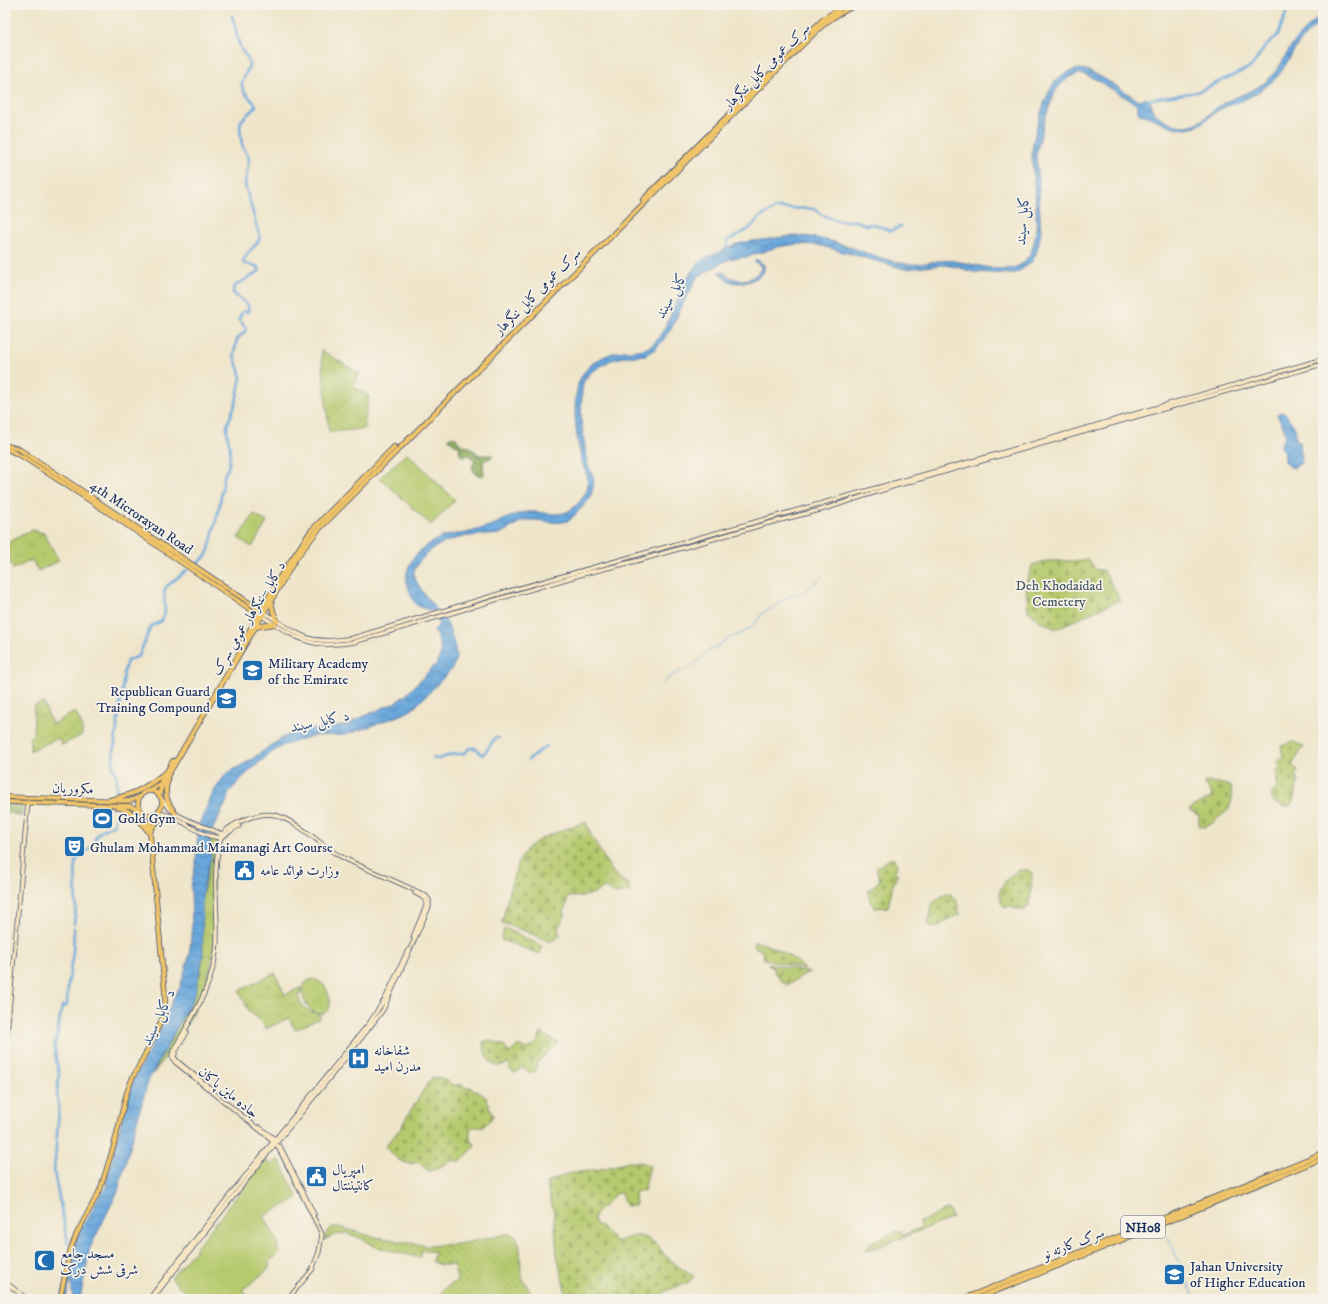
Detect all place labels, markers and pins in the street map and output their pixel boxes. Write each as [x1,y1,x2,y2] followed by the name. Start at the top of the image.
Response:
[268,655,369,689] place label: Military Academy of the Emirate
[239,658,265,684] school or university icon: Military Academy of the Emirate
[97,683,210,717] place label: Republican Guard Training Compound
[213,686,239,712] school or university icon: Republican Guard Training Compound
[89,805,115,831] sports icon: Gold Gym
[118,810,176,828] place label: Gold Gym
[61,834,87,860] theatre icon: Ghulam Mohammad Maimanagi Art Course
[90,839,333,857] place label: Ghulam Mohammad Maimanagi Art Course
[232,857,258,883] public building icon: وزارت فوائد عامه
[260,862,339,880] place label: وزارت فوائد عامه
[374,1042,421,1076] place label: شفاخانه مدرن امید
[345,1045,371,1071] hospital icon: شفاخانه مدرن امید
[332,1161,374,1195] place label: امپریال کانتیننتال
[304,1164,330,1190] public building icon: امپریال کانتیننتال
[60,1245,138,1279] place label: مسجد جامع شرقی شش درک
[31,1248,57,1274] mosque icon: مسجد جامع شرقی شش درک
[1188,1258,1306,1292] place label: Jahan University of Higher Education
[1162,1261,1188,1287] school or university icon: Jahan University of Higher Education

